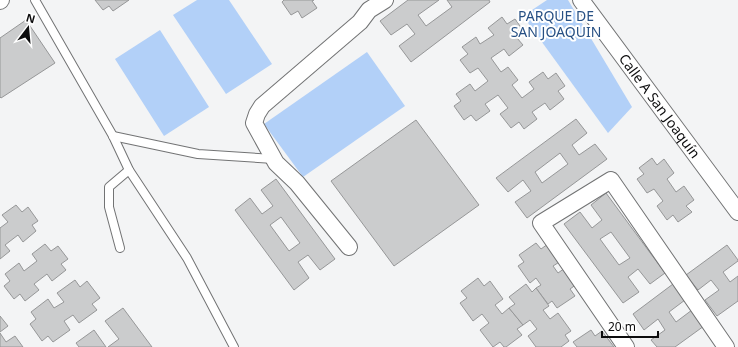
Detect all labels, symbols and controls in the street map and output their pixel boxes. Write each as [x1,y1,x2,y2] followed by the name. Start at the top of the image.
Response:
[511,6,601,41] park label: PARQUE DE SAN JOAQUIN
[8,8,48,48] north arrow
[25,9,37,26] text: N
[615,50,705,162] street label: Calle A San Joaquín
[602,313,658,339] scale bar
[608,318,636,335] text: 20 m

